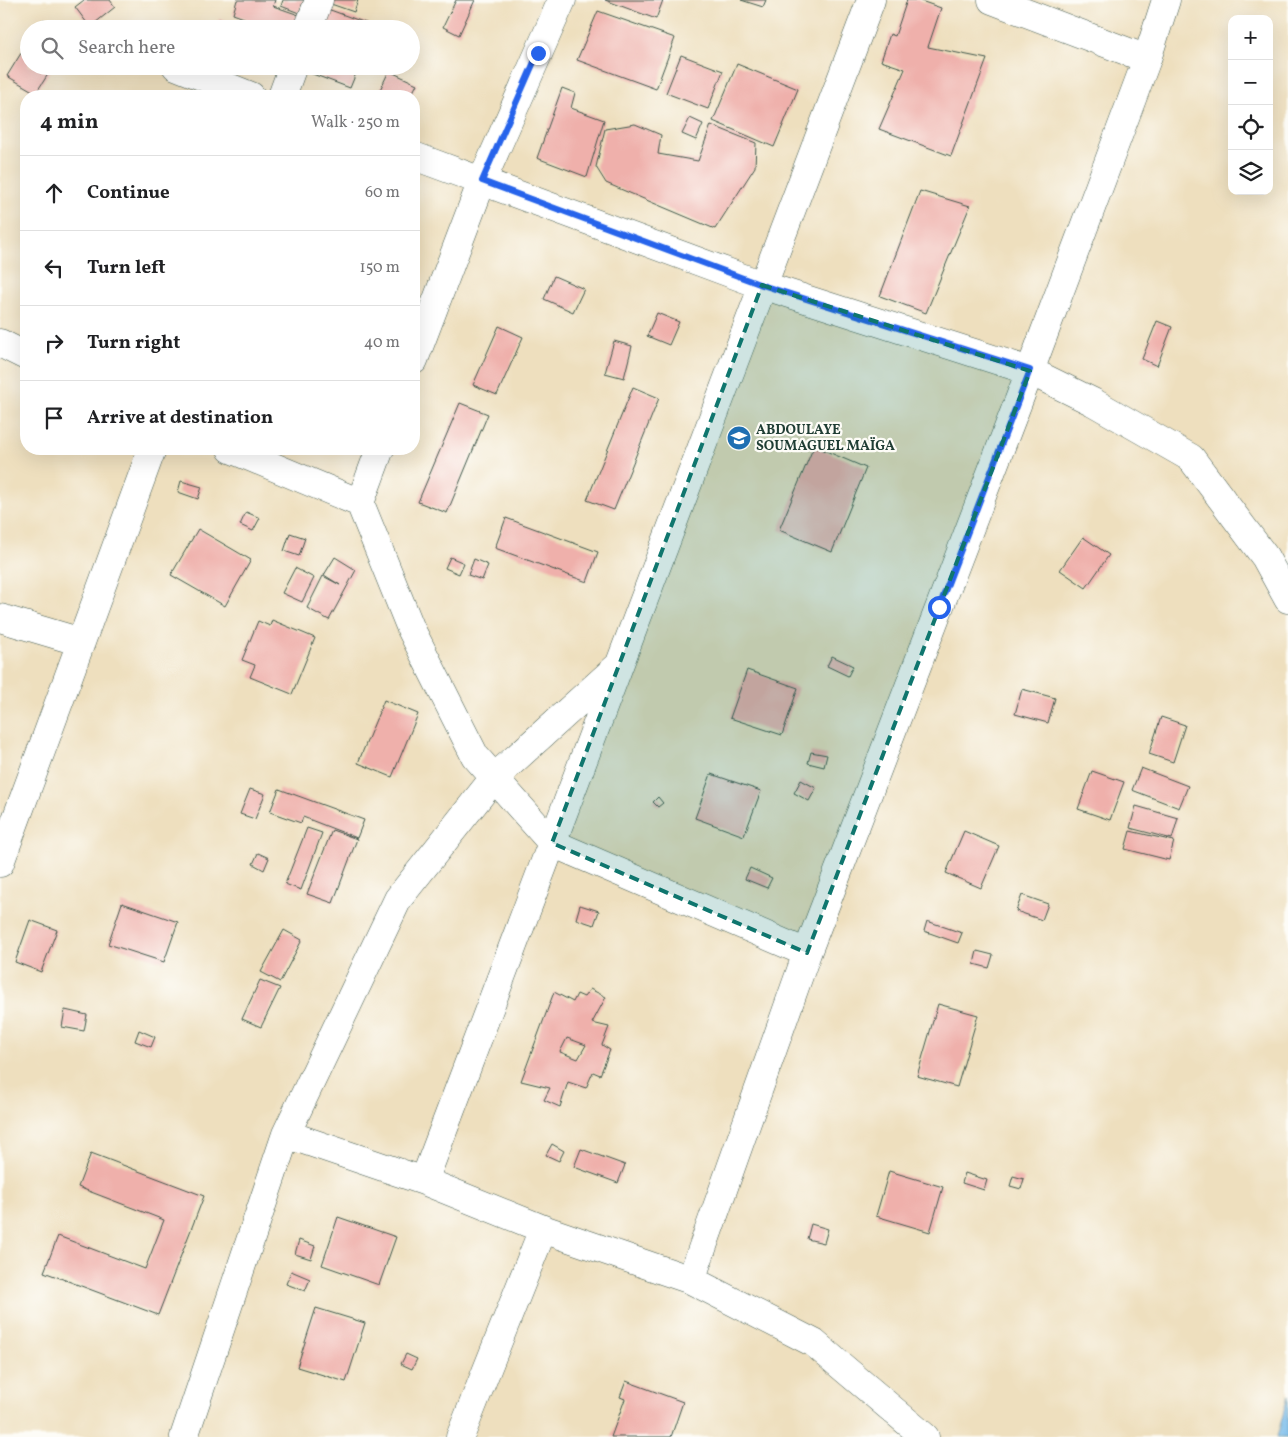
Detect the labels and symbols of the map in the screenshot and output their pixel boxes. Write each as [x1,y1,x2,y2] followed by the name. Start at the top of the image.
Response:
[527,42,550,65] route end
[756,421,895,456] place label: ABDOULAYE SOUMAGUEL MAÏGA
[726,425,752,451] school or university icon: ABDOULAYE SOUMAGUEL MAÏGA
[928,596,951,619] route start

